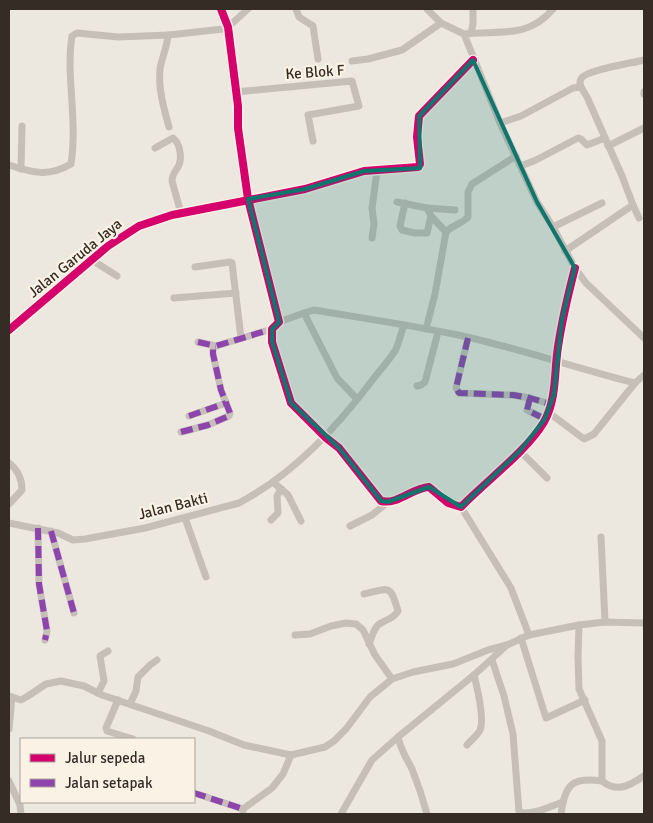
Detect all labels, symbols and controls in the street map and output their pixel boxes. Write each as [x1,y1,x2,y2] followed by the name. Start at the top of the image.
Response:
[285,61,345,83] street label: Ke Blok F
[24,215,126,301] street label: Jalan Garuda Jaya
[136,489,210,523] street label: Jalan Bakti
[20,738,195,803] legend
[65,749,145,767] text: Jalur sepeda
[65,774,153,792] text: Jalan setapak

